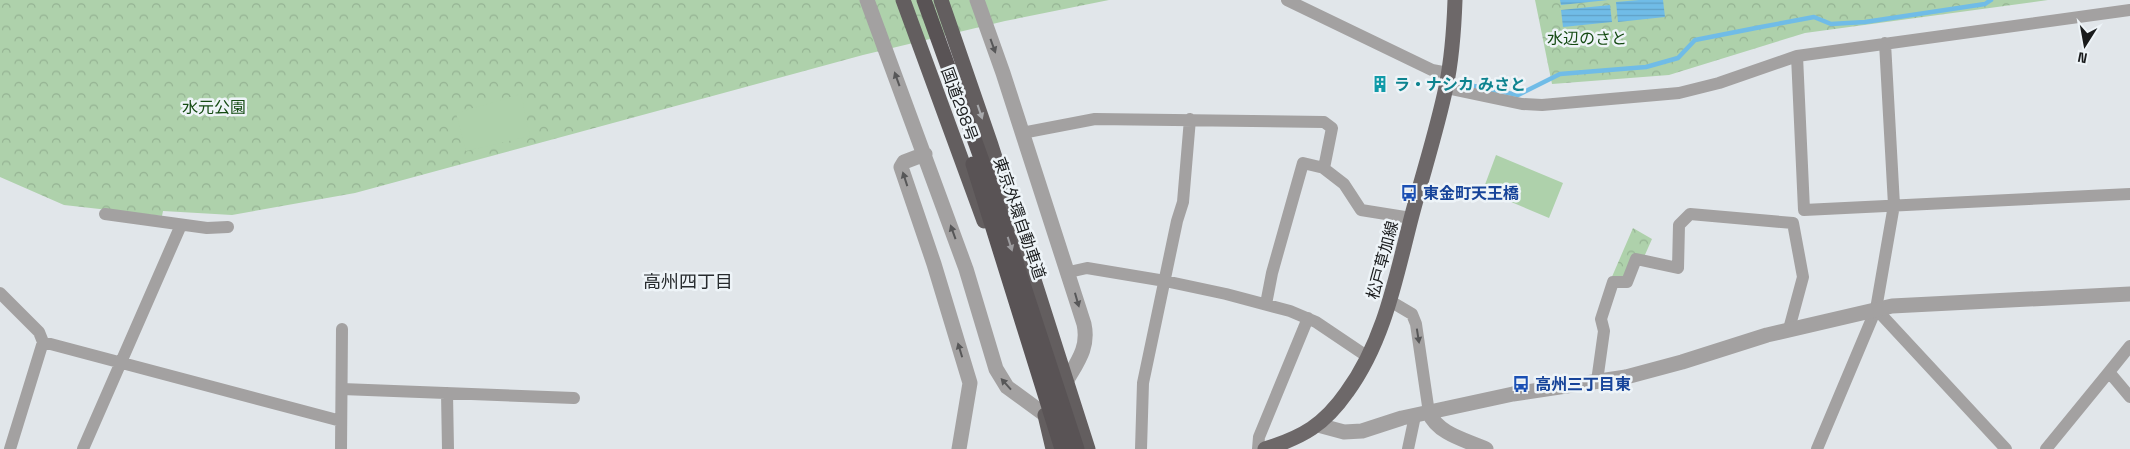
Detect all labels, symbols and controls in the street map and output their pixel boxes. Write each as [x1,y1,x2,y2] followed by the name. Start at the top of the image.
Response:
[2060,20,2110,70] north arrow
[1547,28,1627,49] park label: 水辺のさと
[989,39,997,54] one-way arrow
[2076,48,2089,67] text: N
[936,64,983,144] street label: 国道298号
[893,71,901,86] one-way arrow
[1370,74,1390,94] building icon: ラ・ナシカ みさと
[1394,74,1526,95] place label: ラ・ナシカ みさと
[182,97,246,118] park label: 水元公園
[976,105,984,120] one-way arrow
[989,154,1050,282] street label: 東京外環自動車道
[900,172,908,187] one-way arrow
[1399,183,1419,203] bus stop icon: 東金町天王橋
[1423,183,1519,204] place label: 東金町天王橋
[1362,219,1403,301] street label: 松戸草加線
[949,224,956,239] one-way arrow
[1006,237,1014,252] one-way arrow
[643,270,733,293] district label: 高州四丁目
[1074,292,1082,307] one-way arrow
[1415,329,1423,345] one-way arrow
[956,343,964,358] one-way arrow
[1511,374,1531,394] bus stop icon: 高州三丁目東
[1535,374,1631,395] place label: 高州三丁目東
[1000,379,1012,391] one-way arrow

